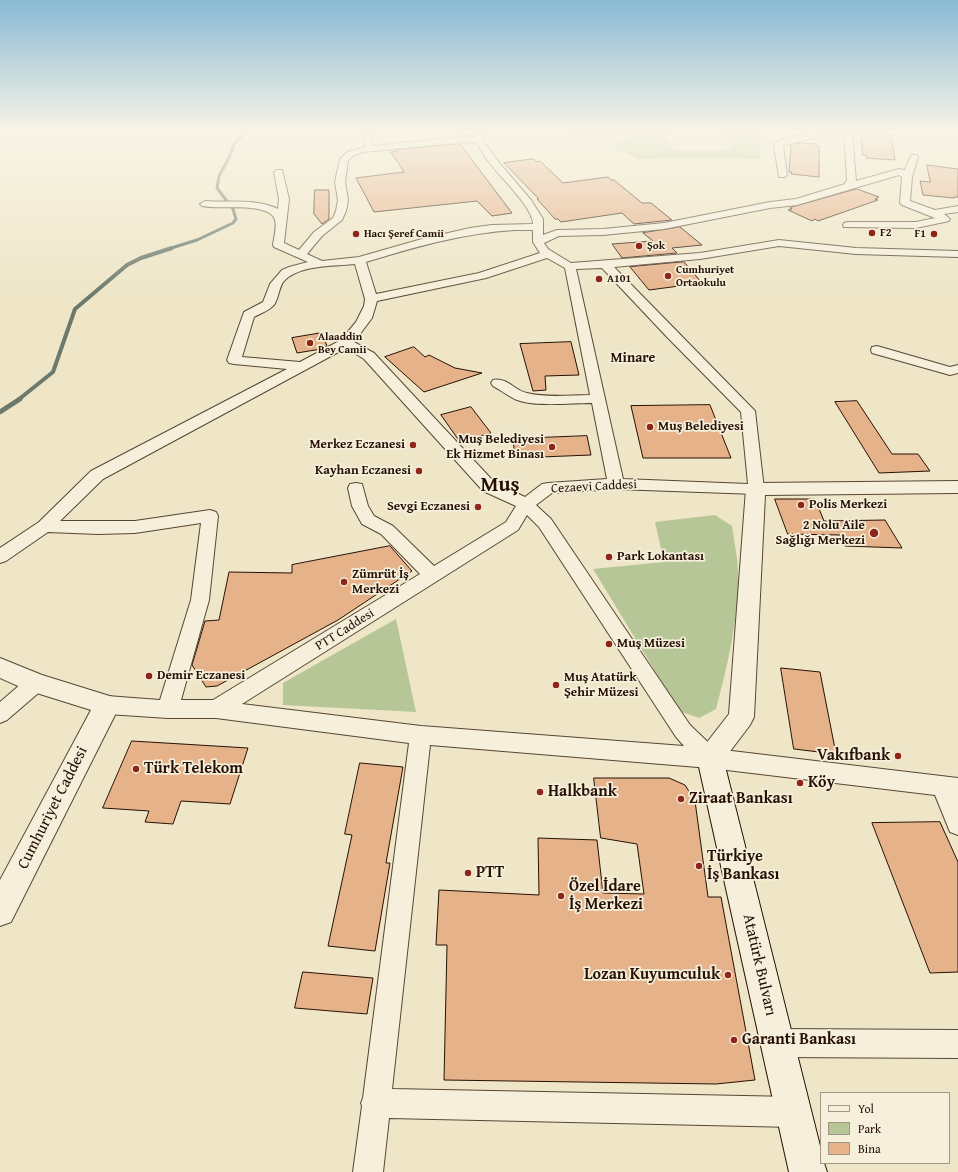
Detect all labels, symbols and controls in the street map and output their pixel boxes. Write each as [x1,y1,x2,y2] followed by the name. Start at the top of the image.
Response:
[880,226,891,240] place label: F2
[364,227,444,241] place label: Hacı Şeref Camii
[915,227,926,241] place label: F1
[867,228,877,238] marker: F2
[351,229,361,239] marker: Hacı Şeref Camii
[929,229,939,239] marker: F1
[647,239,665,253] place label: Şok
[634,241,644,251] marker: Şok
[676,263,734,289] place label: Cumhuriyet Ortaokulu
[663,271,673,281] marker: Cumhuriyet Ortaokulu
[607,272,631,286] place label: A101
[594,274,604,284] marker: A101
[318,330,366,356] place label: Alaaddin Bey Camii
[305,338,315,348] marker: Alaaddin Bey Camii
[611,350,655,366] district label: Minare
[658,419,744,435] place label: Muş Belediyesi
[645,422,655,432] marker: Muş Belediyesi
[446,432,544,463] place label: Muş Belediyesi Ek Hizmet Binası
[309,437,405,453] place label: Merkez Eczanesi
[408,440,418,450] marker: Merkez Eczanesi
[547,442,557,452] marker: Muş Belediyesi Ek Hizmet Binası
[315,463,411,479] place label: Kayhan Eczanesi
[414,466,424,476] marker: Kayhan Eczanesi
[480,473,520,499] district label: Muş
[551,477,637,497] street label: Cezaevi Caddesi
[809,497,887,513] place label: Polis Merkezi
[387,499,470,515] place label: Sevgi Eczanesi
[796,500,806,510] marker: Polis Merkezi
[473,502,483,512] marker: Sevgi Eczanesi
[776,518,865,549] place label: 2 Nolu Aile Sağlığı Merkezi
[868,527,880,539] marker: 2 Nolu Aile Sağlığı Merkezi
[617,549,704,565] place label: Park Lokantası
[604,552,614,562] marker: Park Lokantası
[352,567,409,598] place label: Zümrüt İş Merkezi
[339,577,349,587] marker: Zümrüt İş Merkezi
[313,606,377,654] street label: PTT Caddesi
[617,636,685,652] place label: Muş Müzesi
[604,639,614,649] marker: Muş Müzesi
[157,668,245,684] place label: Demir Eczanesi
[564,670,639,701] place label: Muş Atatürk Şehir Müzesi
[144,671,154,681] marker: Demir Eczanesi
[551,680,561,690] marker: Muş Atatürk Şehir Müzesi
[14,743,92,873] street label: Cumhuriyet Caddesi
[817,746,890,766] place label: Vakıfbank
[893,751,903,761] marker: Vakıfbank
[144,759,243,779] place label: Türk Telekom
[131,764,141,774] marker: Türk Telekom
[808,773,835,793] place label: Köy
[795,778,805,788] marker: Köy
[548,782,617,802] place label: Halkbank
[535,787,545,797] marker: Halkbank
[689,789,793,809] place label: Ziraat Bankası
[676,794,686,804] marker: Ziraat Bankası
[707,847,779,885] place label: Türkiye İş Bankası
[694,861,704,871] marker: Türkiye İş Bankası
[476,863,504,883] place label: PTT
[463,868,473,878] marker: PTT
[569,877,643,915] place label: Özel İdare İş Merkezi
[556,891,566,901] marker: Özel İdare İş Merkezi
[738,912,780,1018] street label: Atatürk Bulvarı
[584,965,720,985] place label: Lozan Kuyumculuk
[723,970,733,980] marker: Lozan Kuyumculuk
[742,1030,856,1050] place label: Garanti Bankası
[729,1035,739,1045] marker: Garanti Bankası
[820,1092,950,1164] legend
[858,1100,874,1117] text: Yol
[858,1120,881,1137] text: Park
[858,1140,881,1157] text: Bina

